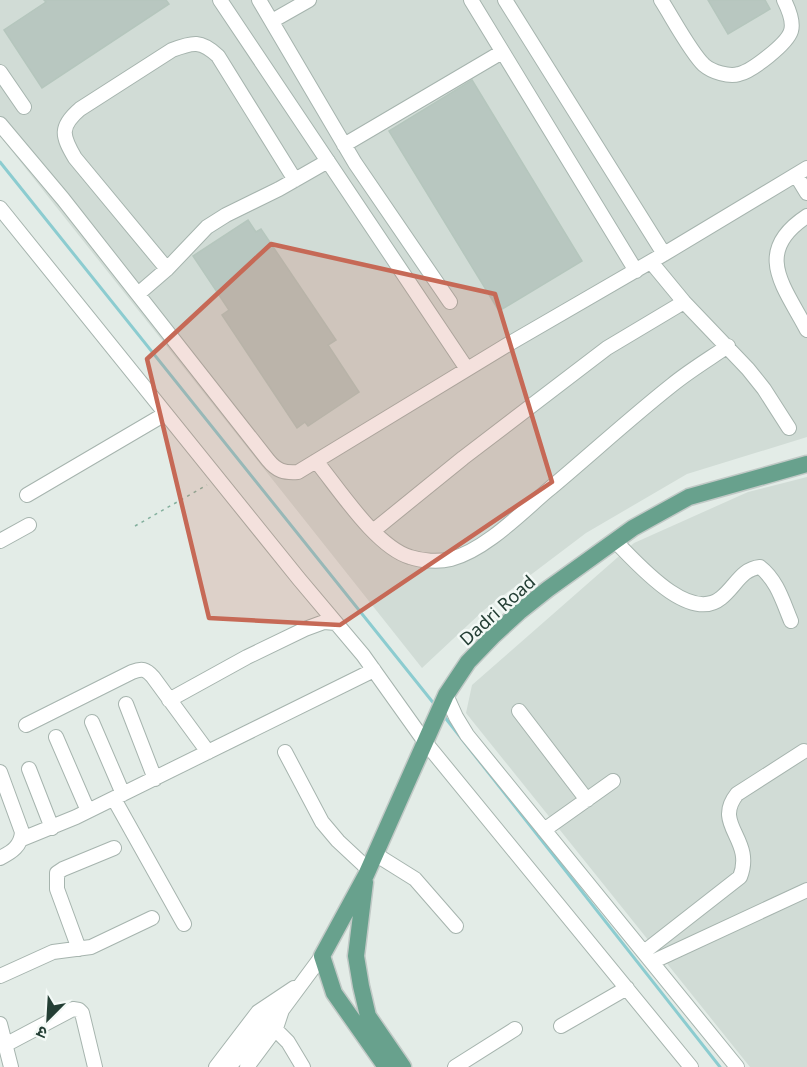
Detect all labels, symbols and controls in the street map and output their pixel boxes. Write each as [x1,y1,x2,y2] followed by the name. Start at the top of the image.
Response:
[454,570,540,650] street label: Dadri Road
[18,989,78,1049] north arrow
[33,1020,51,1045] text: उ

